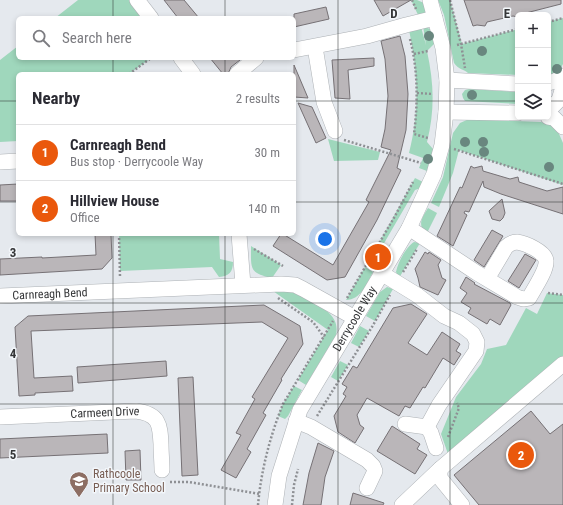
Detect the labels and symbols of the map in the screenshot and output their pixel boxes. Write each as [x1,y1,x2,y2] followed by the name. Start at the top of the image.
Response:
[390,6,398,21] text: D
[504,6,511,21] text: E
[315,229,335,249] your location
[365,242,391,272] pin: 1
[10,245,16,260] text: 3
[330,284,380,354] street label: Derrycoole Way
[12,285,88,302] street label: Carnreagh Bend
[10,346,17,361] text: 4
[70,404,141,421] street label: Carmeen Drive
[508,440,534,470] pin: 2
[10,447,17,462] text: 5
[93,467,165,495] place label: Rathcoole Primary School
[68,470,90,498] school or university icon: Rathcoole Primary School

